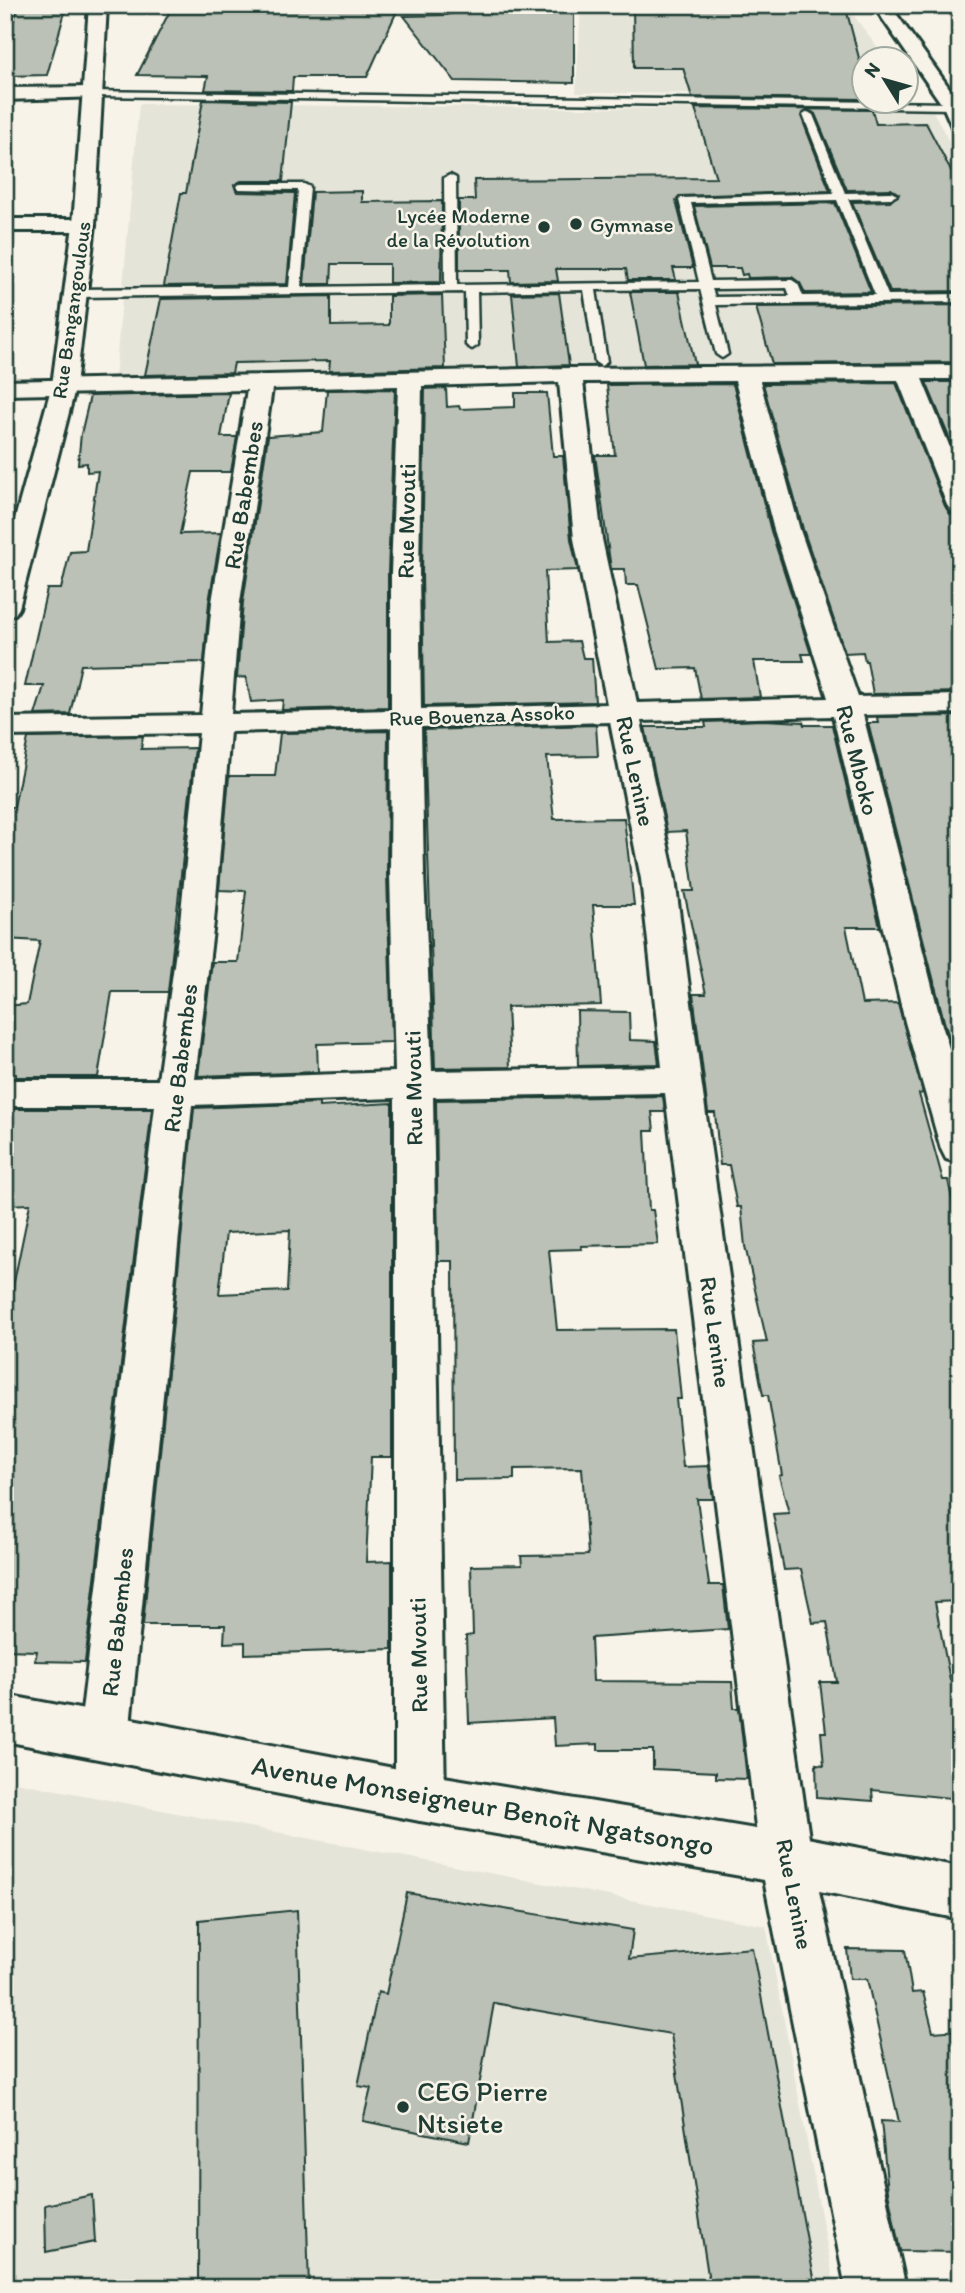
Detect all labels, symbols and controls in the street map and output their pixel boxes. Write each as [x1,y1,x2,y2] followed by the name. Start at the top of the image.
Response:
[850,46,920,116] north arrow
[859,58,885,82] text: N
[386,203,530,252] place label: Lycée Moderne de la Révolution
[590,212,673,237] place label: Gymnase
[568,216,584,232] marker: Gymnase
[46,219,96,401] street label: Rue Bangangoulous
[536,219,552,235] marker: Lycée Moderne de la Révolution
[217,419,269,571] street label: Rue Babembes
[390,463,422,579] street label: Rue Mvouti
[389,699,575,731] street label: Rue Bouenza Assoko
[830,702,886,818] street label: Rue Mboko
[610,713,662,829] street label: Rue Lenine
[156,982,204,1134] street label: Rue Babembes
[397,1030,429,1146] street label: Rue Mvouti
[694,1274,738,1390] street label: Rue Lenine
[95,1546,139,1698] street label: Rue Babembes
[402,1597,434,1713] street label: Rue Mvouti
[249,1748,717,1862] street label: Avenue Monseigneur Benoît Ngatsongo
[770,1836,820,1952] street label: Rue Lenine
[417,2074,548,2140] place label: CEG Pierre Ntsiete
[395,2099,411,2115] marker: CEG Pierre Ntsiete

